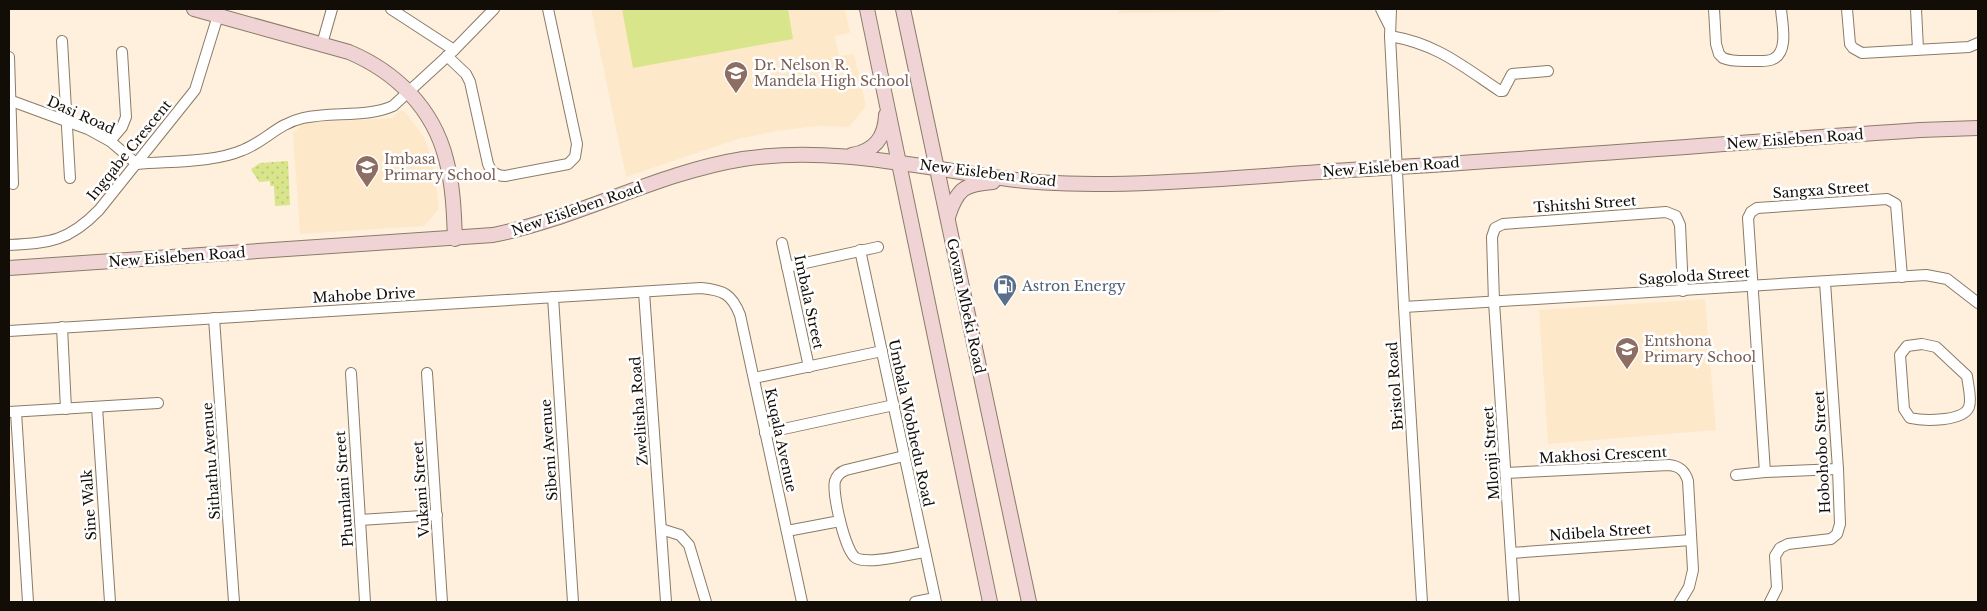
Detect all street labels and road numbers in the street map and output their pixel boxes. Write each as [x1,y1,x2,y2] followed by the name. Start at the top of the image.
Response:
[44,92,118,138] street label: Dasi Road
[83,95,176,204] street label: Ingqabe Crescent
[1726,125,1865,153] street label: New Eisleben Road
[1322,153,1461,181] street label: New Eisleben Road
[919,156,1058,190] street label: New Eisleben Road
[509,178,645,240] street label: New Eisleben Road
[1772,178,1871,202] street label: Sangxa Street
[1533,191,1638,217] street label: Tshitshi Street
[943,237,989,376] street label: Govan Mbeki Road
[108,243,247,271] street label: New Eisleben Road
[790,253,828,352] street label: Imbala Street
[1638,263,1751,289] street label: Sagoloda Street
[312,283,416,307] street label: Mahobe Drive
[884,338,938,509] street label: Umbala Wobhedu Road
[1383,341,1407,431] street label: Bristol Road
[626,355,652,466] street label: Zwelitsha Road
[761,386,801,494] street label: Kuqala Avenue
[1810,389,1834,514] street label: Hobohobo Street
[536,398,562,502] street label: Sibeni Avenue
[198,402,224,520] street label: Sithathu Avenue
[1479,405,1503,500] street label: Mlonji Street
[331,430,357,548] street label: Phumlani Street
[409,439,433,539] street label: Vukani Street
[1539,443,1668,467] street label: Makhosi Crescent
[78,469,100,541] street label: Sine Walk
[1549,519,1652,545] street label: Ndibela Street

